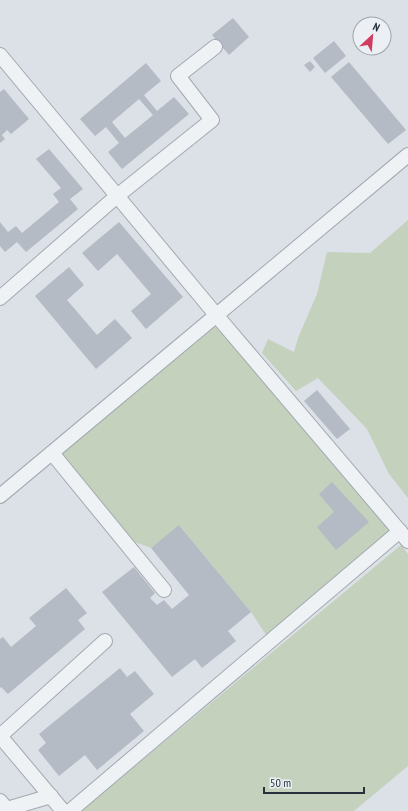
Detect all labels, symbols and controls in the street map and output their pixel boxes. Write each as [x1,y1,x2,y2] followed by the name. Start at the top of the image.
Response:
[352,16,392,56] north arrow
[371,19,382,35] text: N
[264,769,364,795] scale bar
[270,775,291,790] text: 50 m

